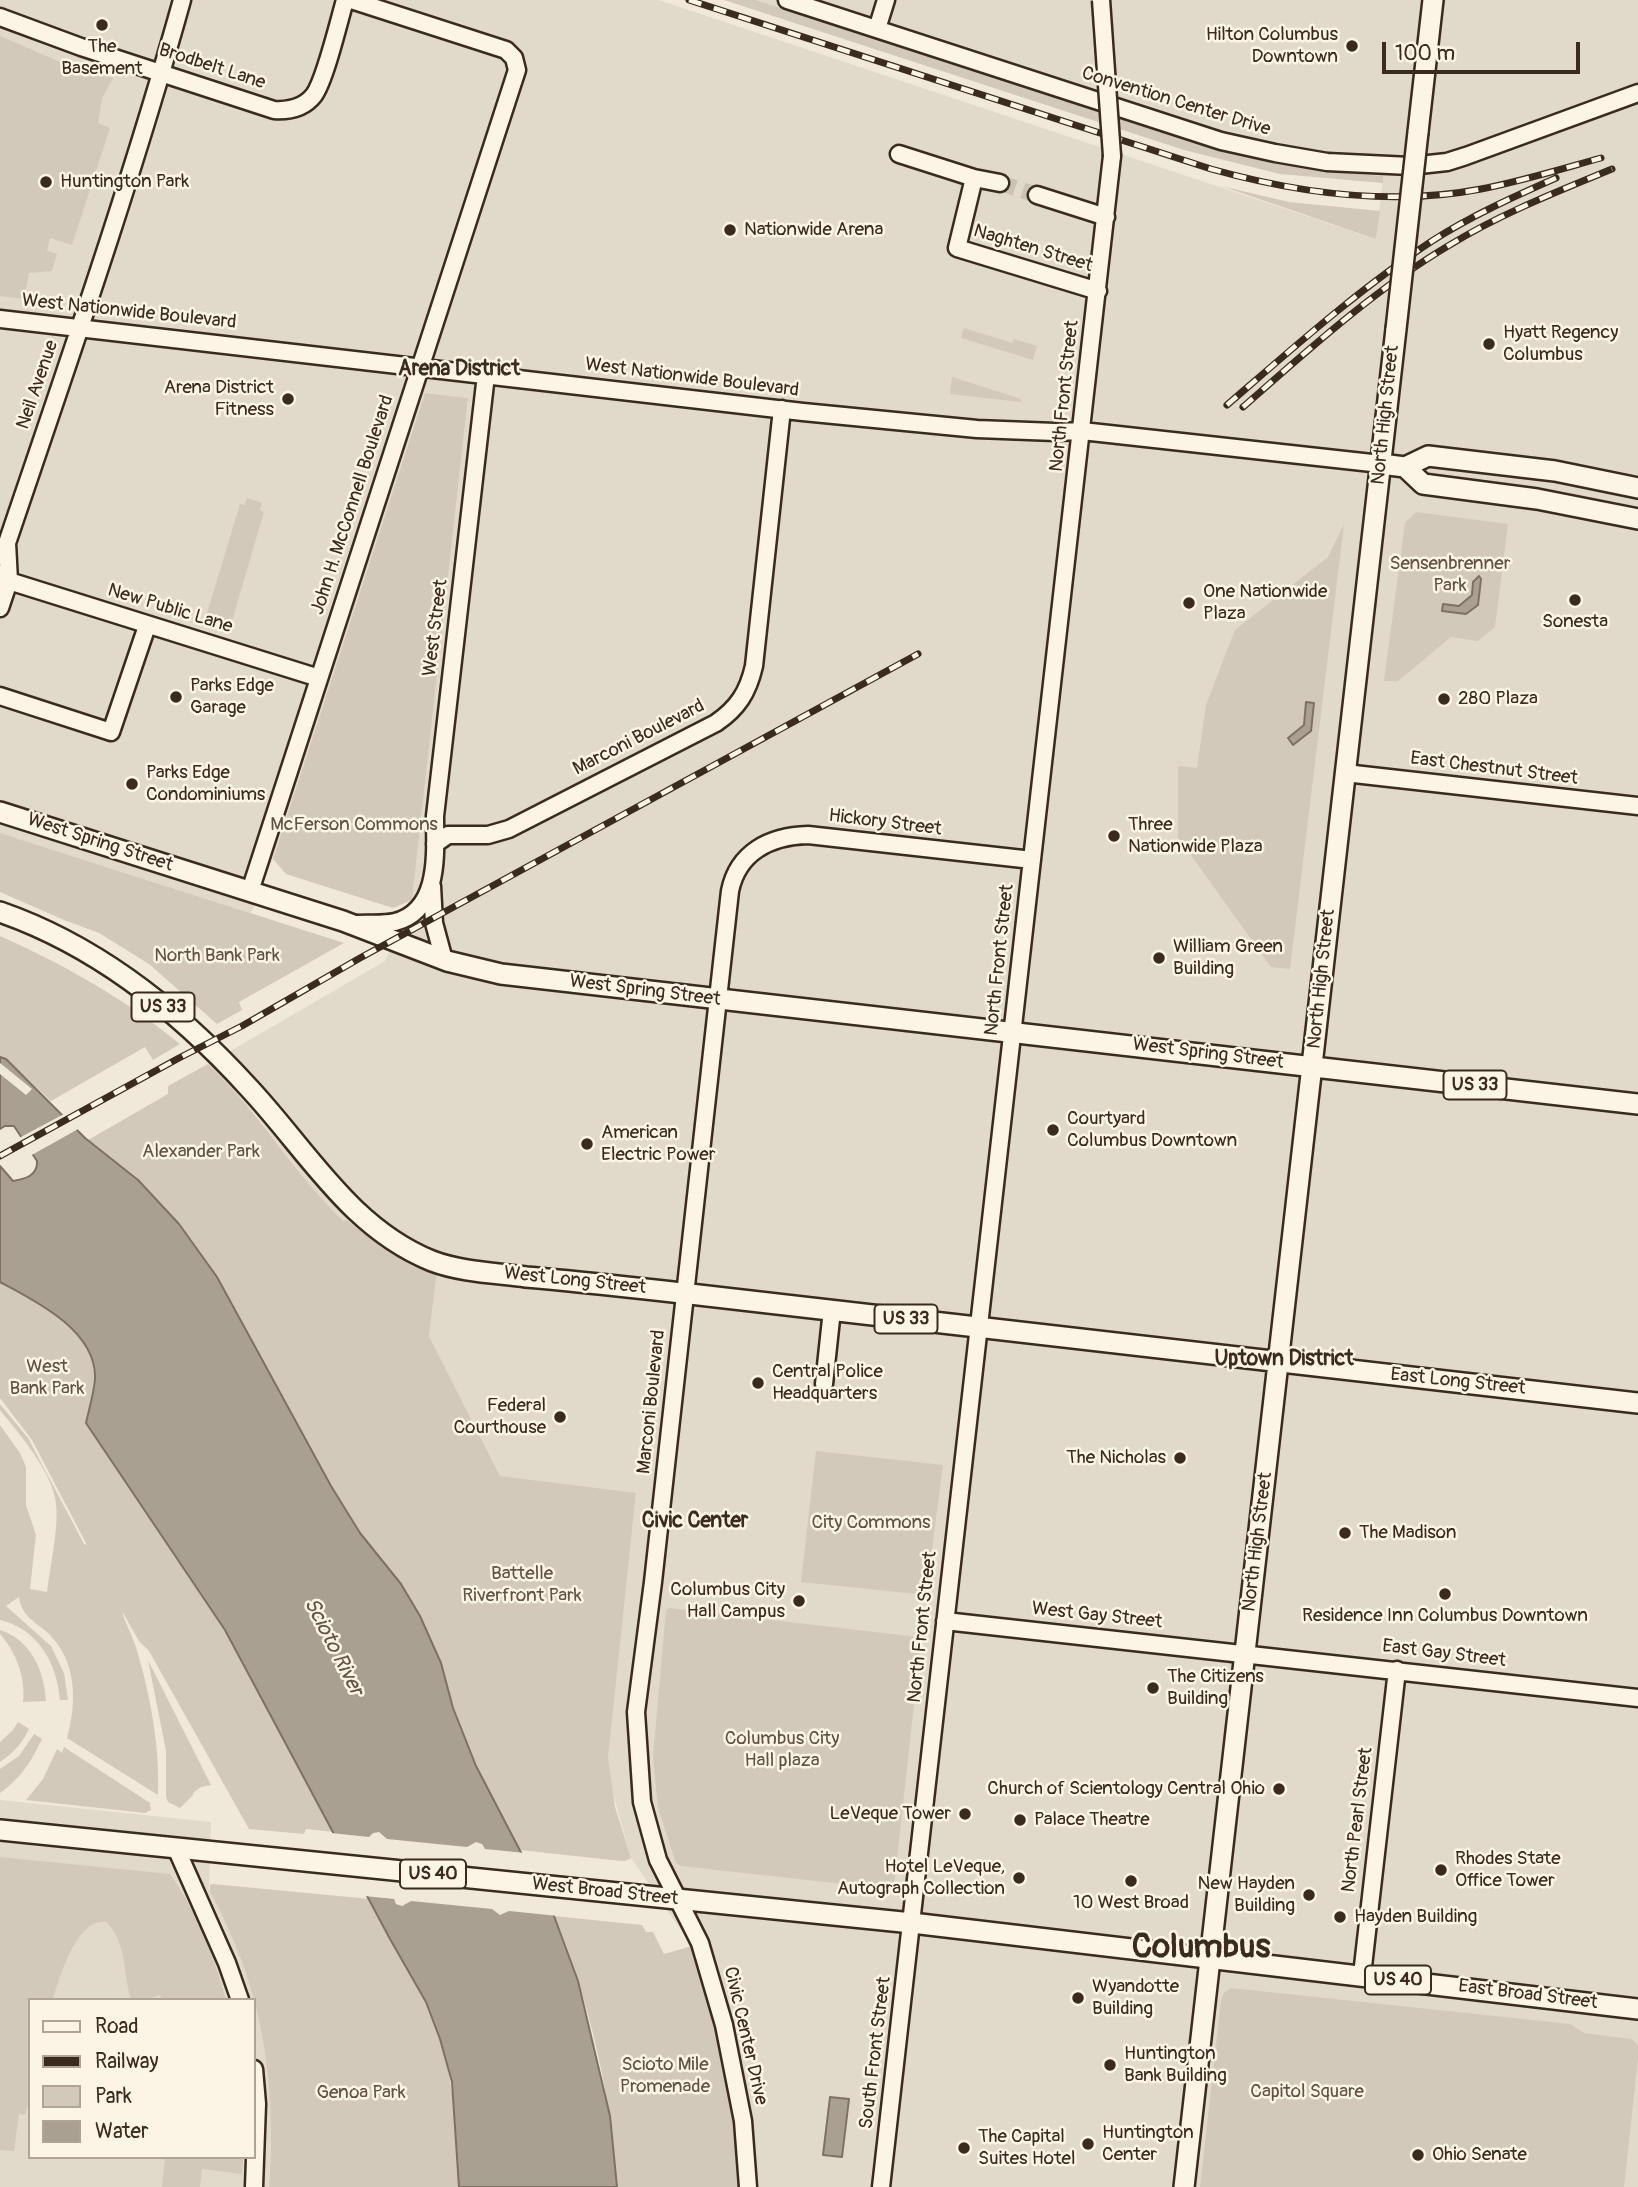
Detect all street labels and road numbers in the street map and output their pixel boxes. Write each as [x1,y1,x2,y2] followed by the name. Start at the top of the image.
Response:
[156,39,268,95] street label: Brodbelt Lane
[1079,62,1273,142] street label: Convention Center Drive
[971,220,1095,278] street label: Naghten Street
[21,289,237,335] street label: West Nationwide Boulevard
[1046,319,1084,473] street label: North Front Street
[12,337,64,433] street label: Neil Avenue
[1367,344,1405,486] street label: North High Street
[584,354,800,402] street label: West Nationwide Boulevard
[307,392,399,618] street label: John H. McConnell Boulevard
[419,578,453,678] street label: West Street
[105,579,235,639] street label: New Public Lane
[569,695,709,781] street label: Marconi Boulevard
[1409,747,1579,791] street label: East Chestnut Street
[827,805,943,841] street label: Hickory Street
[24,809,176,877] street label: West Spring Street
[981,883,1019,1037] street label: North Front Street
[1303,908,1341,1050] street label: North High Street
[568,970,722,1012] street label: West Spring Street
[132,992,194,1022] road number: US 33
[1131,1033,1285,1075] street label: West Spring Street
[1444,1070,1506,1100] road number: US 33
[503,1262,647,1300] street label: West Long Street
[874,1304,937,1334] road number: US 33
[633,1329,671,1475] street label: Marconi Boulevard
[1389,1364,1527,1400] street label: East Long Street
[1238,1471,1278,1613] street label: North High Street
[904,1550,942,1704] street label: North Front Street
[1031,1598,1163,1634] street label: West Gay Street
[1381,1635,1507,1673] street label: East Gay Street
[1338,1746,1378,1894] street label: North Pearl Street
[400,1860,466,1888] road number: US 40
[531,1873,679,1911] street label: West Broad Street
[718,1965,772,2107] street label: Civic Center Drive
[1365,1966,1431,1994] road number: US 40
[1457,1975,1599,2015] street label: East Broad Street
[855,1976,897,2130] street label: South Front Street

